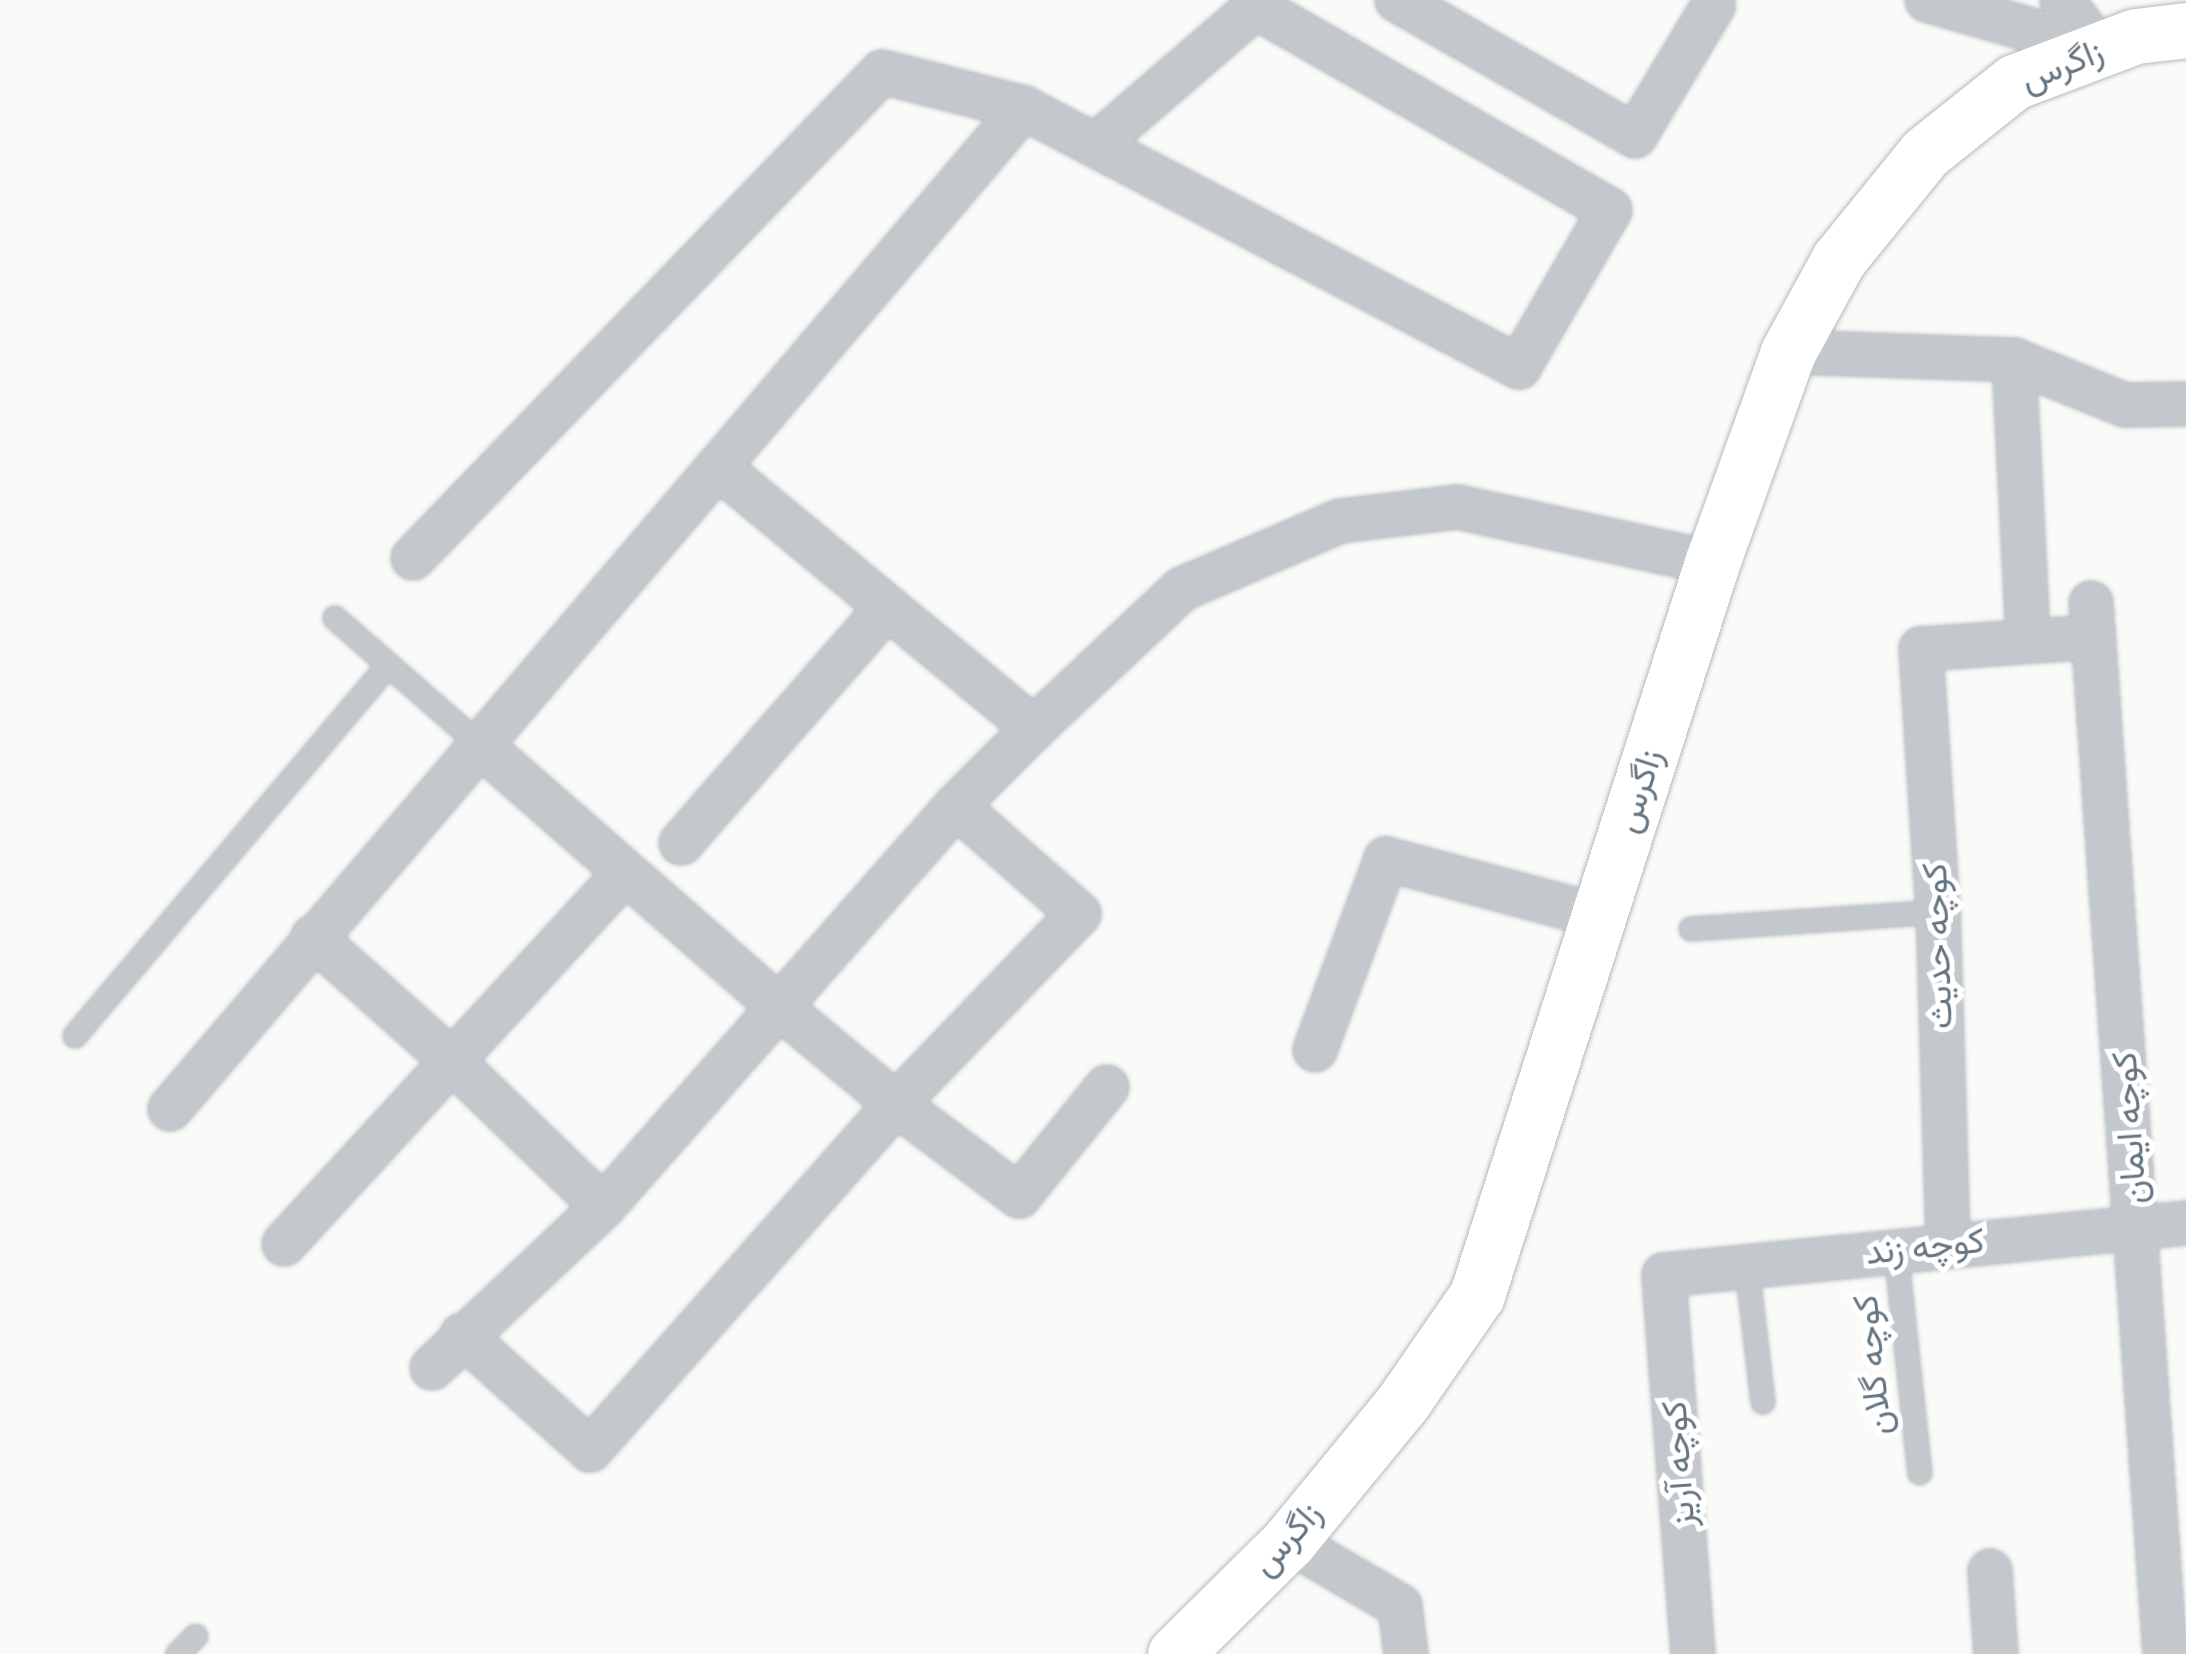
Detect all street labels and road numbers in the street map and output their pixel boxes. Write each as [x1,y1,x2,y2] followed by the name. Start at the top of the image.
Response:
[2015,31,2109,101] street label: زاگرس
[1606,744,1672,838] street label: زاگرس
[1914,862,1962,1030] street label: کوچه حدیث
[2104,1050,2156,1206] street label: کوچه ایمان
[1864,1220,1986,1274] street label: کوچه زند
[1845,1293,1901,1437] street label: کوچه گلان
[1654,1399,1704,1529] street label: کوچه آریز
[1243,1493,1331,1585] street label: زاگرس

